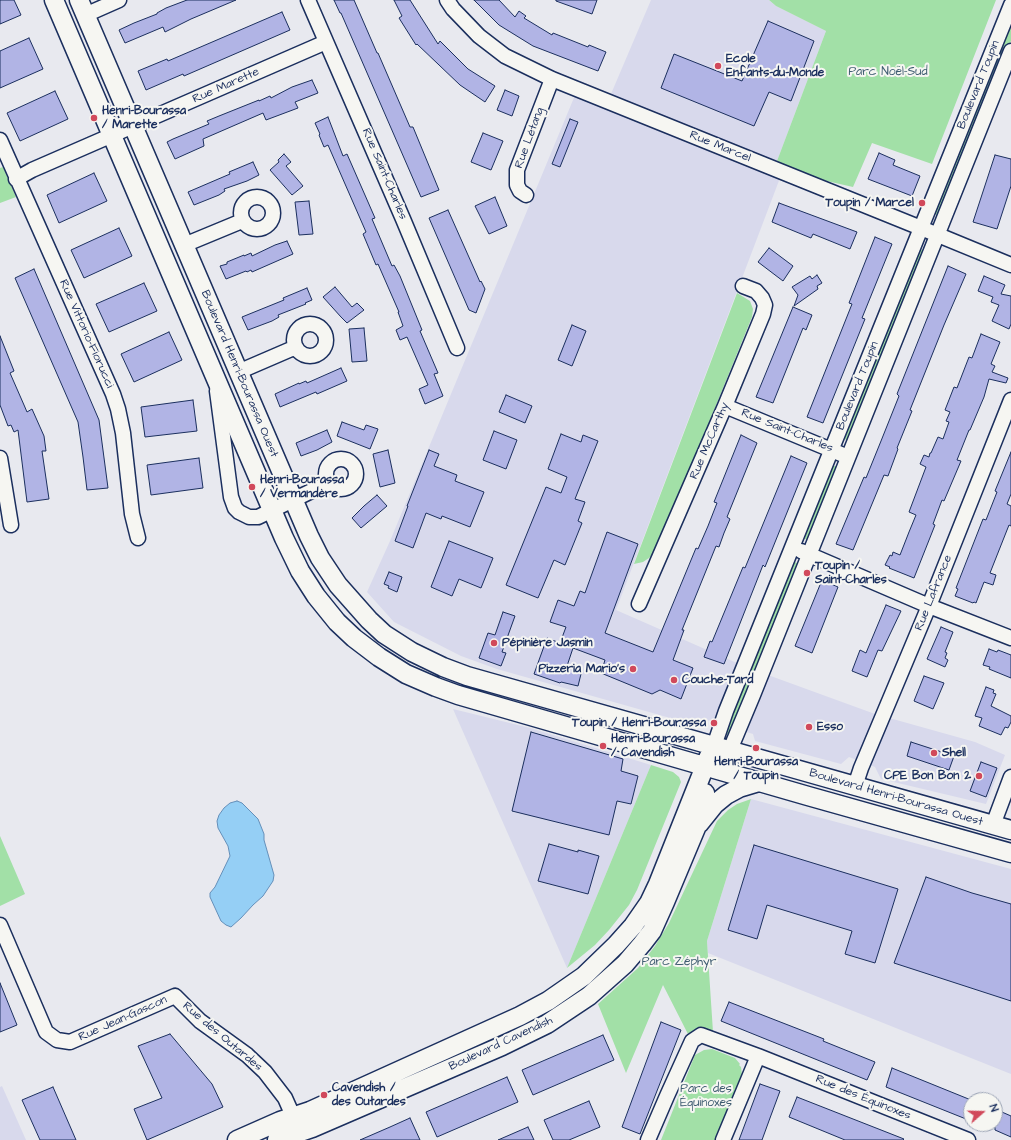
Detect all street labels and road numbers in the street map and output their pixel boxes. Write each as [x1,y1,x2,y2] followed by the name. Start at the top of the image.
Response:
[955,39,1003,131] street label: Boulevard Toupin
[191,65,261,107] street label: Rue Marette
[512,106,548,170] street label: Rue Létang
[358,126,410,222] street label: Rue Saint-Charles
[687,128,753,166] street label: Rue Marcel
[56,278,116,390] street label: Rue Vittorio-Fiorucci
[197,288,281,460] street label: Boulevard Henri-Bourassa Ouest
[834,340,882,432] street label: Boulevard Toupin
[687,400,733,482] street label: Rue McCarthy
[739,406,835,456] street label: Rue Saint-Charles
[912,553,956,633] street label: Rue Lafrance
[807,766,985,830] street label: Boulevard Henri-Bourassa Ouest
[76,993,170,1045] street label: Rue Jean-Gascon
[179,999,265,1075] street label: Rue des Outardes
[447,1014,555,1074] street label: Boulevard Cavendish
[813,1072,913,1124] street label: Rue des Équinoxes

